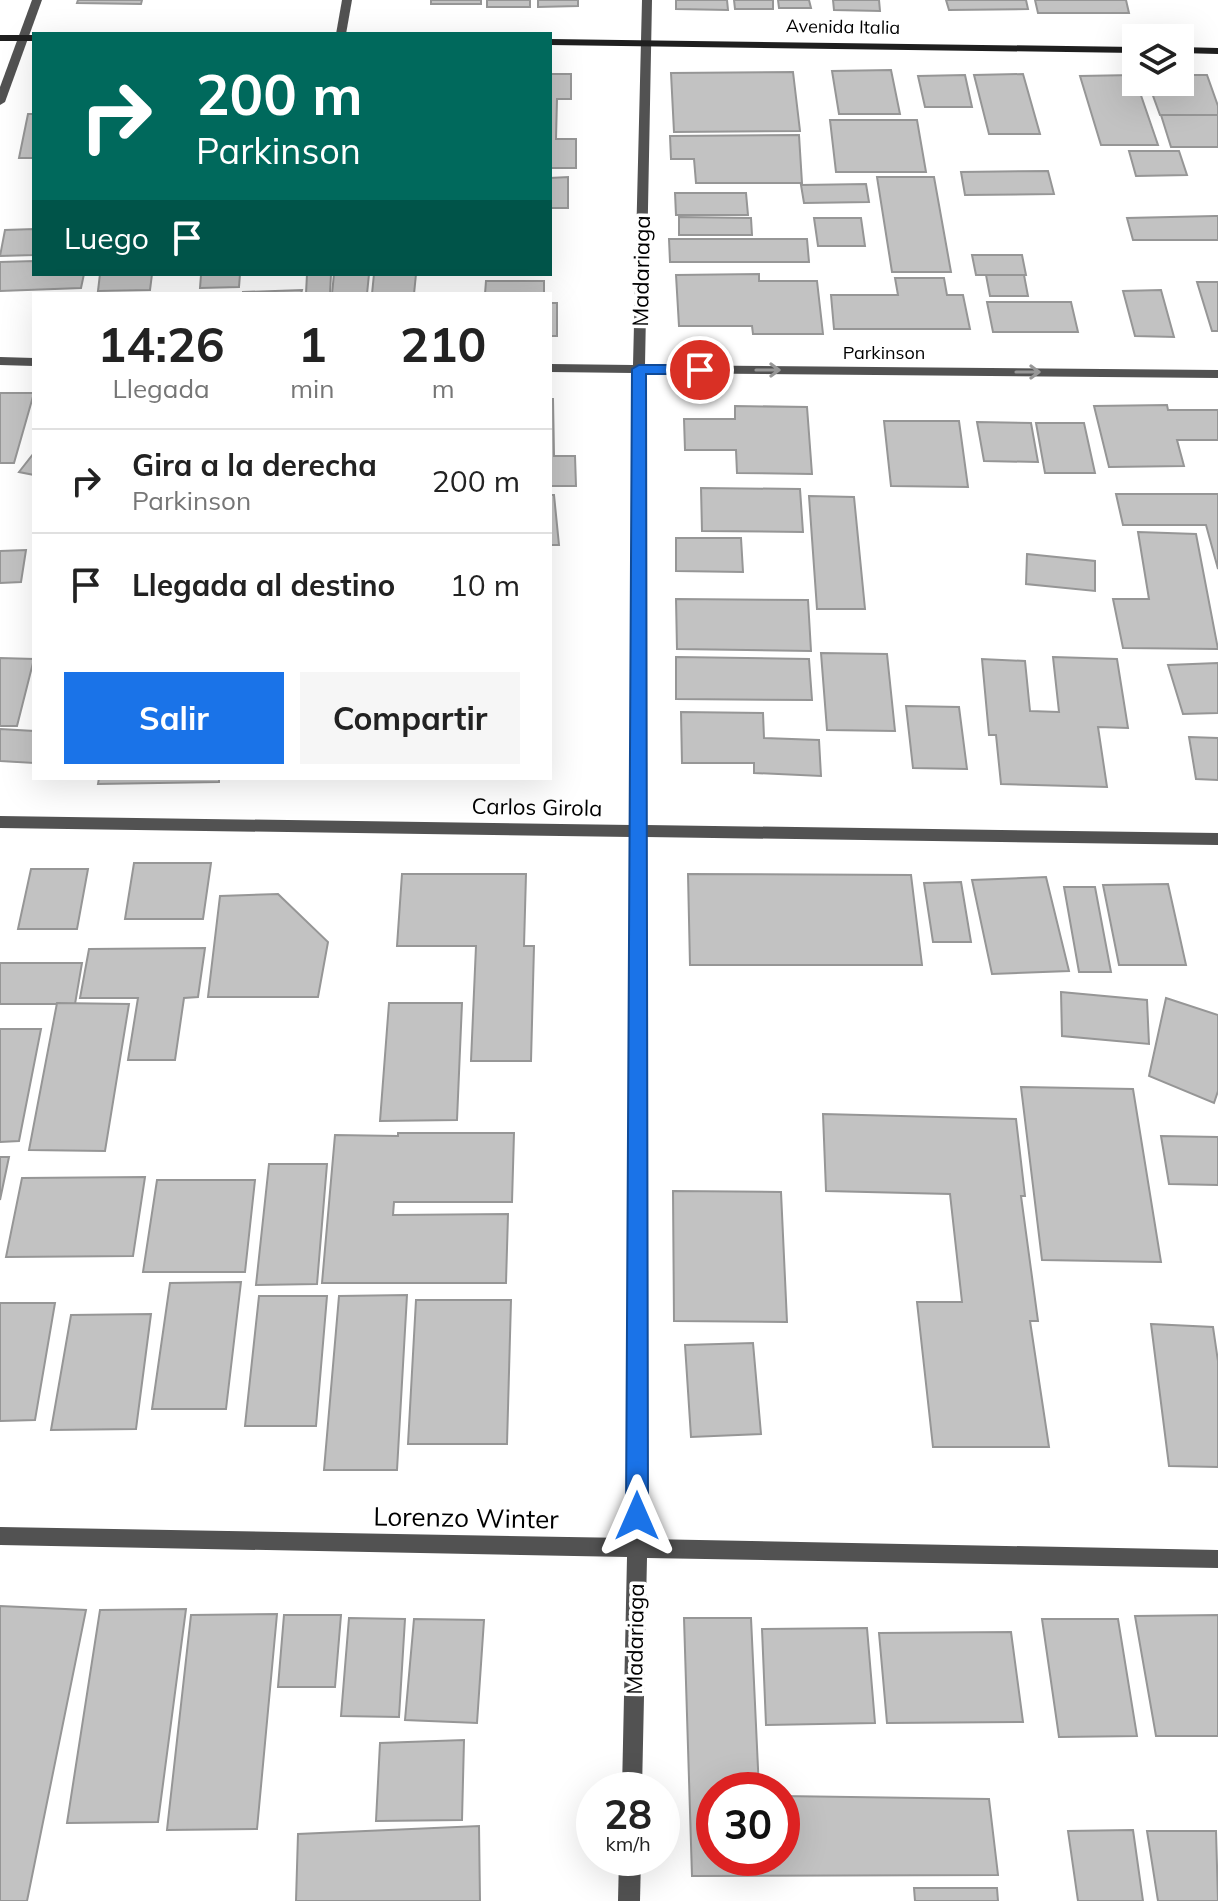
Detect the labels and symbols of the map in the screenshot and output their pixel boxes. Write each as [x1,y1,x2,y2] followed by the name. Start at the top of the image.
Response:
[786,14,900,39] street label: Avenida Italia
[626,215,656,327] street label: Madariaga
[666,336,734,404] pin
[843,341,925,364] street label: Parkinson
[754,362,781,378] one-way arrow
[1014,364,1041,380] one-way arrow
[472,792,602,822] street label: Carlos Girola
[595,1474,679,1558] position arrow
[373,1499,559,1536] street label: Lorenzo Winter
[620,1583,650,1695] street label: Madariaga
[696,1772,800,1876] speed limit sign: 30

